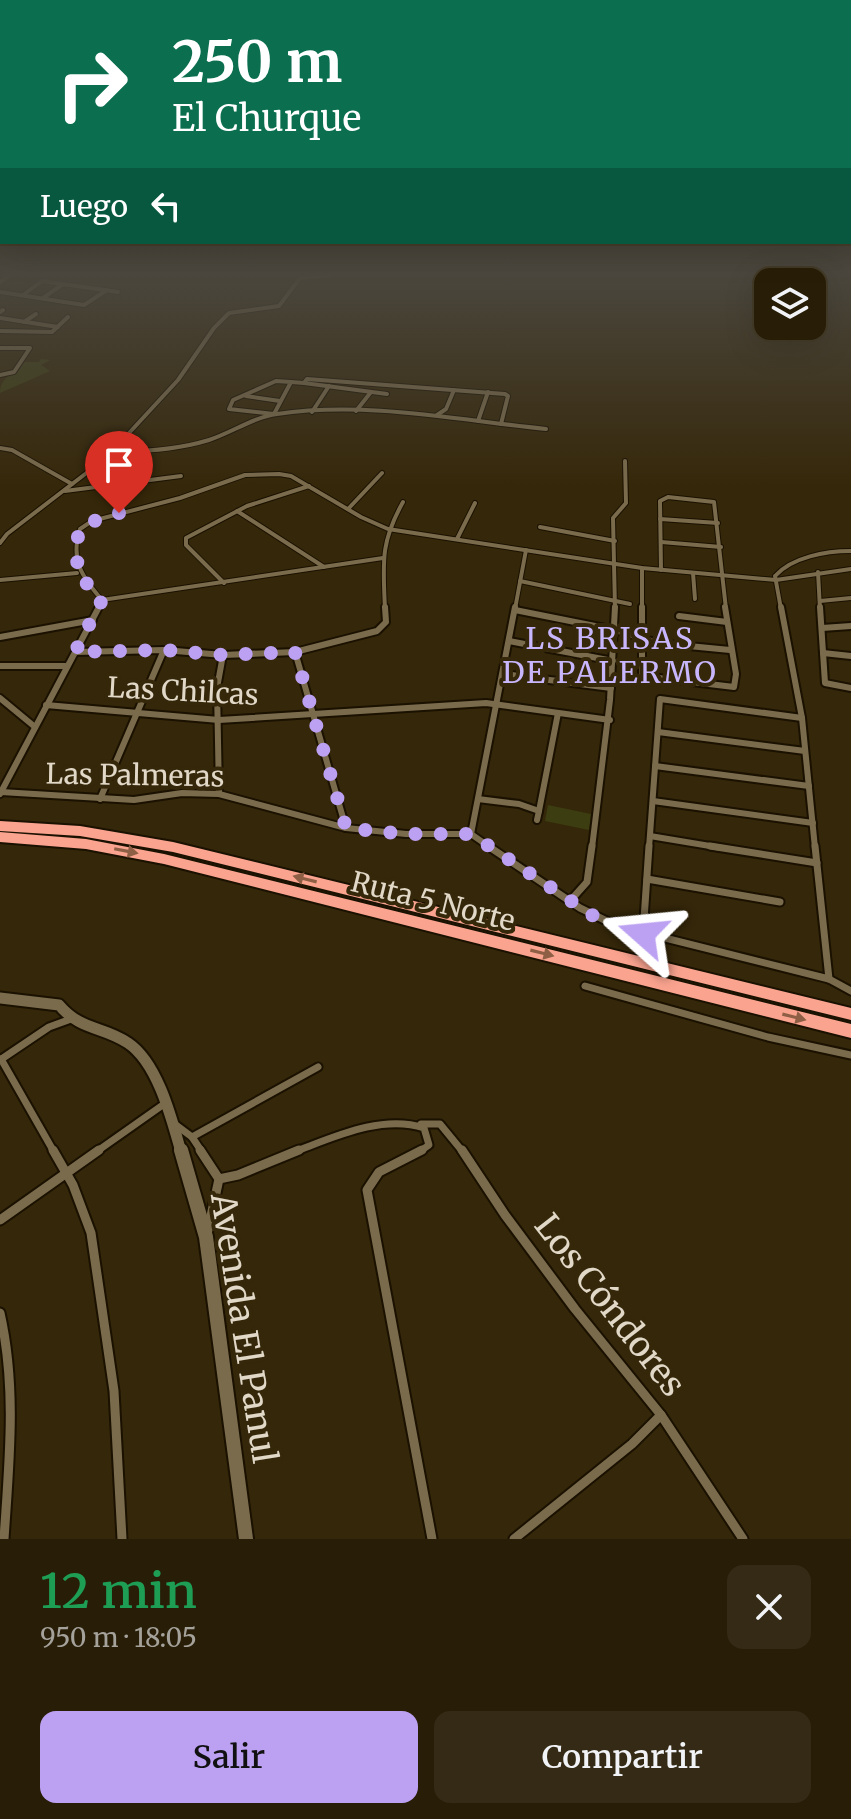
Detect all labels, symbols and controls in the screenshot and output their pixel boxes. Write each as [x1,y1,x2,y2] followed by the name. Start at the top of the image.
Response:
[172,27,342,97] text: 250 m
[40,32,144,136] icon: right
[172,96,361,141] text: El Churque
[144,184,188,228] icon: left
[40,187,128,225] text: Luego
[754,268,826,340] map controls
[754,268,826,340] button: layers
[85,431,153,513] pin
[97,443,141,487] icon: arrive
[502,619,718,691] district label: LS BRISAS DE PALERMO
[107,669,259,713] street label: Las Chilcas
[45,755,225,795] street label: Las Palmeras
[114,846,139,858] one-way arrow
[347,863,519,939] street label: Ruta 5 Norte
[293,872,318,885] one-way arrow
[601,892,685,976] position arrow
[529,947,554,960] one-way arrow
[781,1011,806,1023] one-way arrow
[202,1189,286,1466] street label: Avenida El Panul
[526,1205,694,1405] street label: Los Cóndores
[40,1561,197,1621] text: 12 min
[727,1565,811,1649] button: close
[40,1621,197,1654] text: 950 m · 18:05
[40,1711,418,1803] button: Salir
[434,1711,811,1803] button: Compartir

